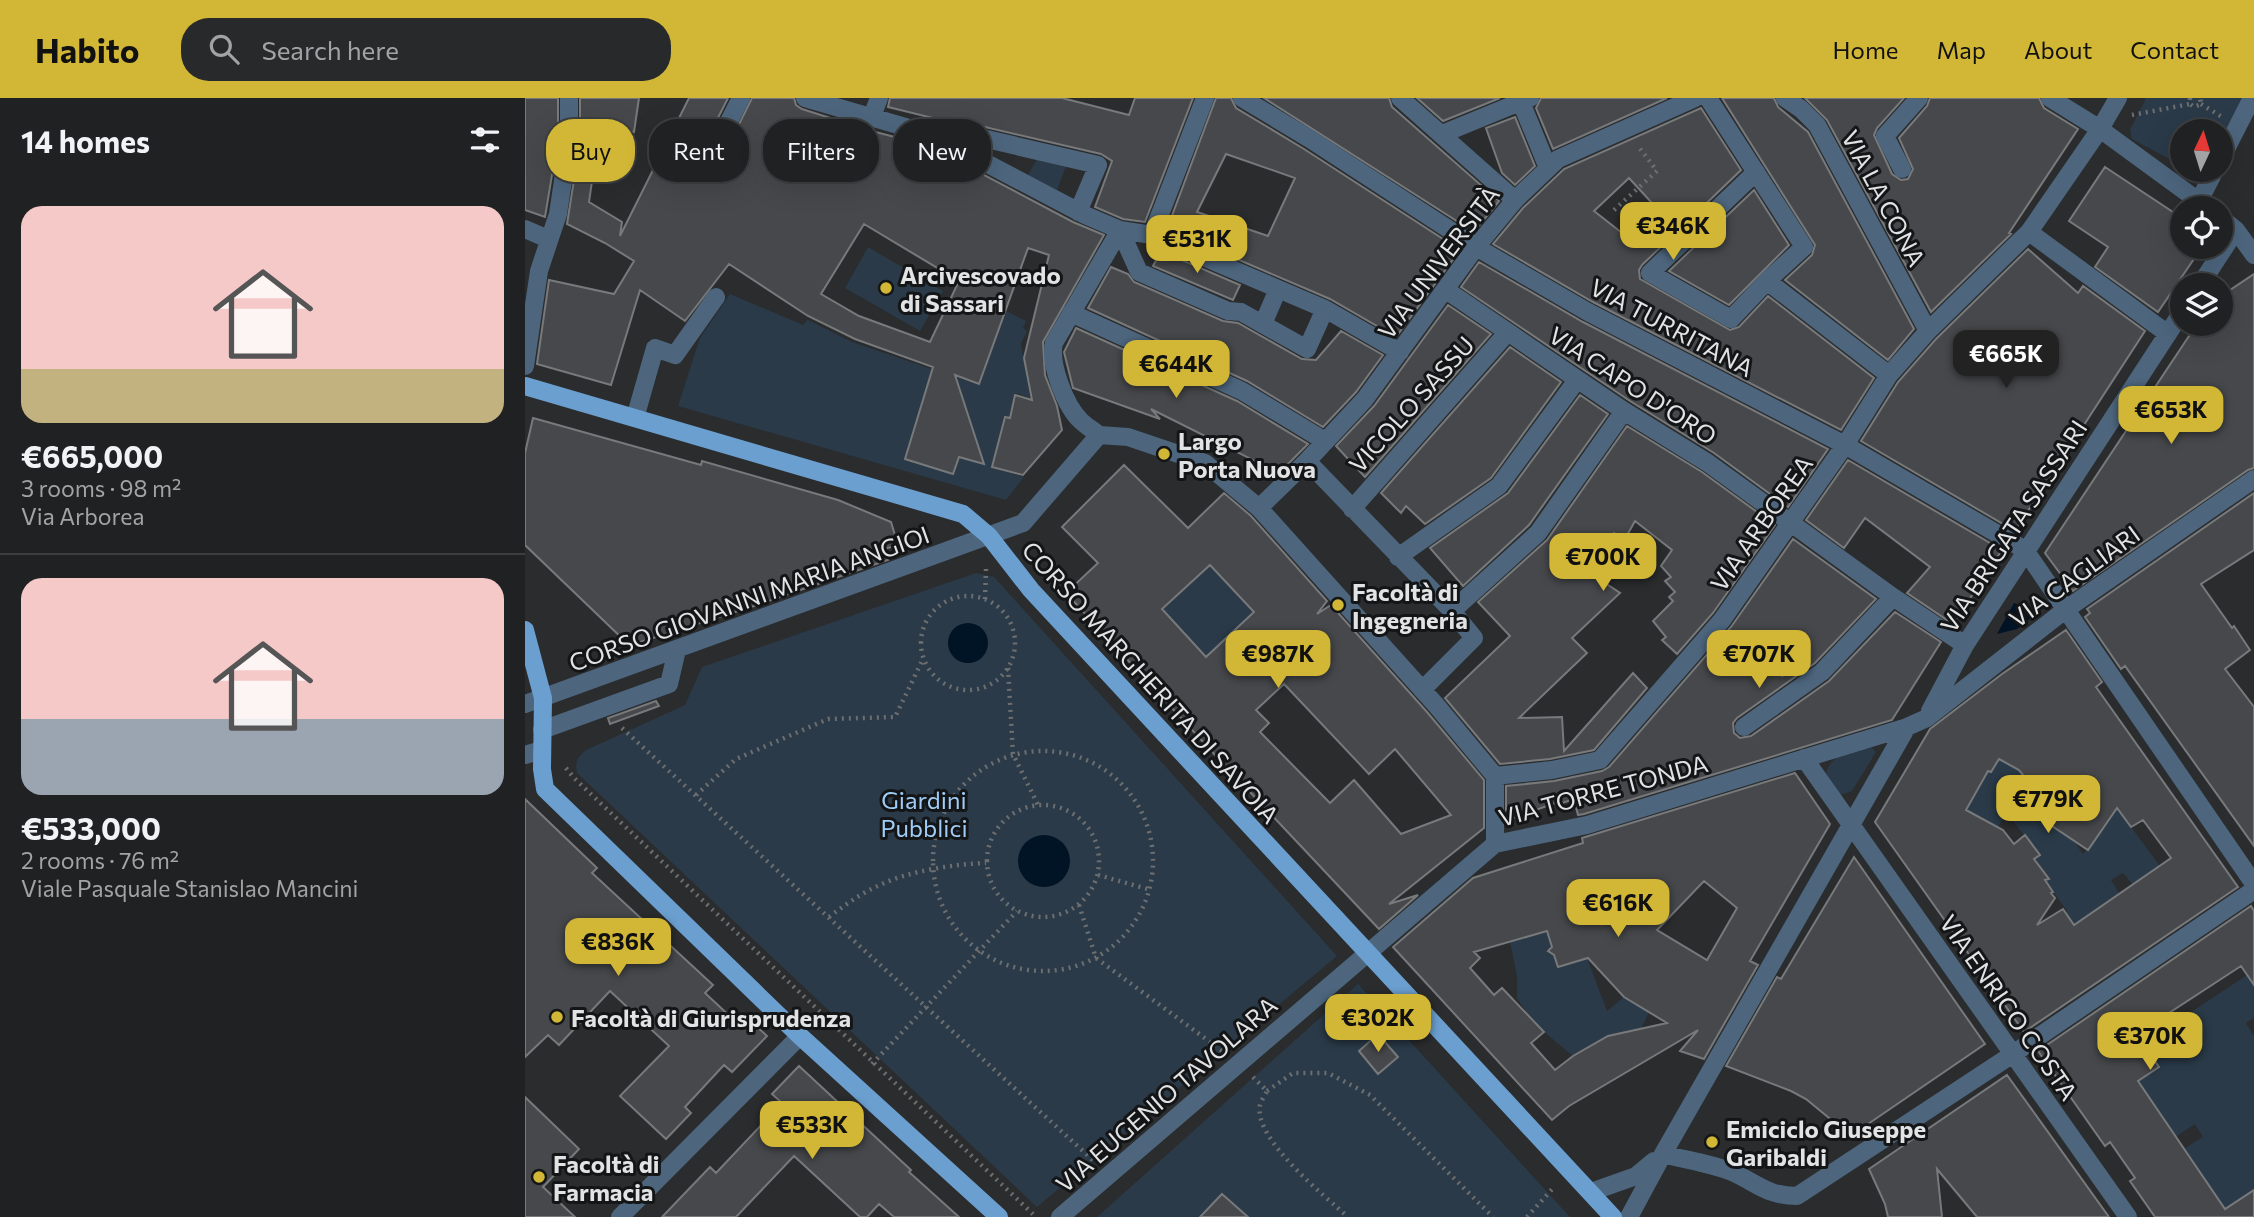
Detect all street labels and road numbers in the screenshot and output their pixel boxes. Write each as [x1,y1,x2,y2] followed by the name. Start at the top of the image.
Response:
[1836,125,1932,271] street label: VIA LA CONA
[1371,180,1505,344] street label: VIA UNIVERSITÀ
[1585,272,1759,382] street label: VIA TURRITANA
[1544,320,1722,450] street label: VIA CAPO D'ORO
[1342,330,1480,478] street label: VICOLO SASSU
[1934,414,2092,638] street label: VIA BRIGATA SASSARI
[1704,450,1818,596] street label: VIA ARBOREA
[565,519,933,677] street label: CORSO GIOVANNI MARIA ANGIOI
[2003,519,2145,633] street label: VIA CAGLIARI
[1017,535,1285,829] street label: CORSO MARGHERITA DI SAVOIA
[1495,748,1711,832] street label: VIA TORRE TONDA
[1934,909,2084,1105] street label: VIA ENRICO COSTA
[1049,990,1283,1198] street label: VIA EUGENIO TAVOLARA

